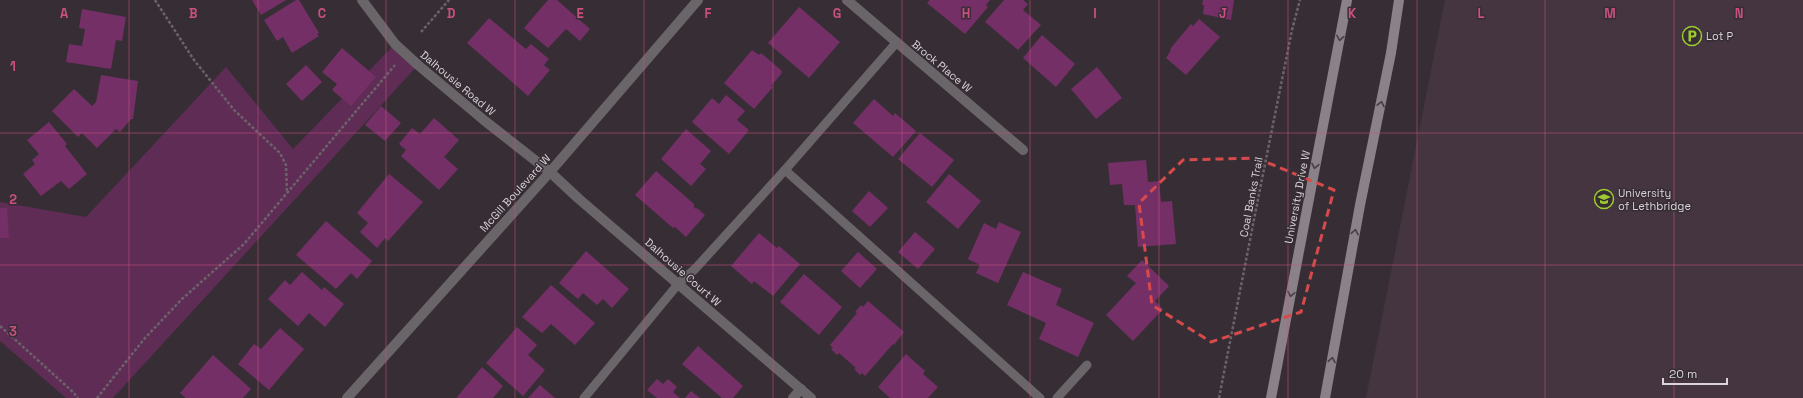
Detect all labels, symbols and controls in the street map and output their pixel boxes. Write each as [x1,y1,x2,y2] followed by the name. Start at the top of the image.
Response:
[60,5,69,22] text: A
[189,5,198,22] text: B
[318,5,326,22] text: C
[447,5,456,22] text: D
[576,5,584,22] text: E
[705,5,712,22] text: F
[833,5,841,22] text: G
[962,5,970,22] text: H
[1093,5,1097,22] text: I
[1219,5,1227,22] text: J
[1348,5,1357,22] text: K
[1477,5,1485,22] text: L
[1604,5,1616,22] text: M
[1735,5,1743,22] text: N
[1681,25,1703,47] parking icon: Lot P
[1706,29,1733,43] place label: Lot P
[1336,35,1344,41] one-way arrow
[909,37,975,95] street label: Brock Place W
[418,47,499,119] street label: Dalhousie Road W
[10,58,16,75] text: 1
[1376,101,1384,107] one-way arrow
[1281,149,1313,245] street label: University Drive W
[476,151,554,235] street label: McGill Boulevard W
[1236,156,1266,238] street label: Coal Banks Trail
[1312,163,1320,169] one-way arrow
[1618,186,1691,213] place label: University of Lethbridge
[1593,188,1615,210] school or university icon: University of Lethbridge
[9,191,17,208] text: 2
[1351,229,1359,235] one-way arrow
[642,235,724,309] street label: Dalhousie Court W
[1287,291,1296,297] one-way arrow
[9,323,17,340] text: 3
[1327,357,1335,363] one-way arrow
[1663,360,1727,386] scale bar
[1669,366,1697,382] text: 20 m

